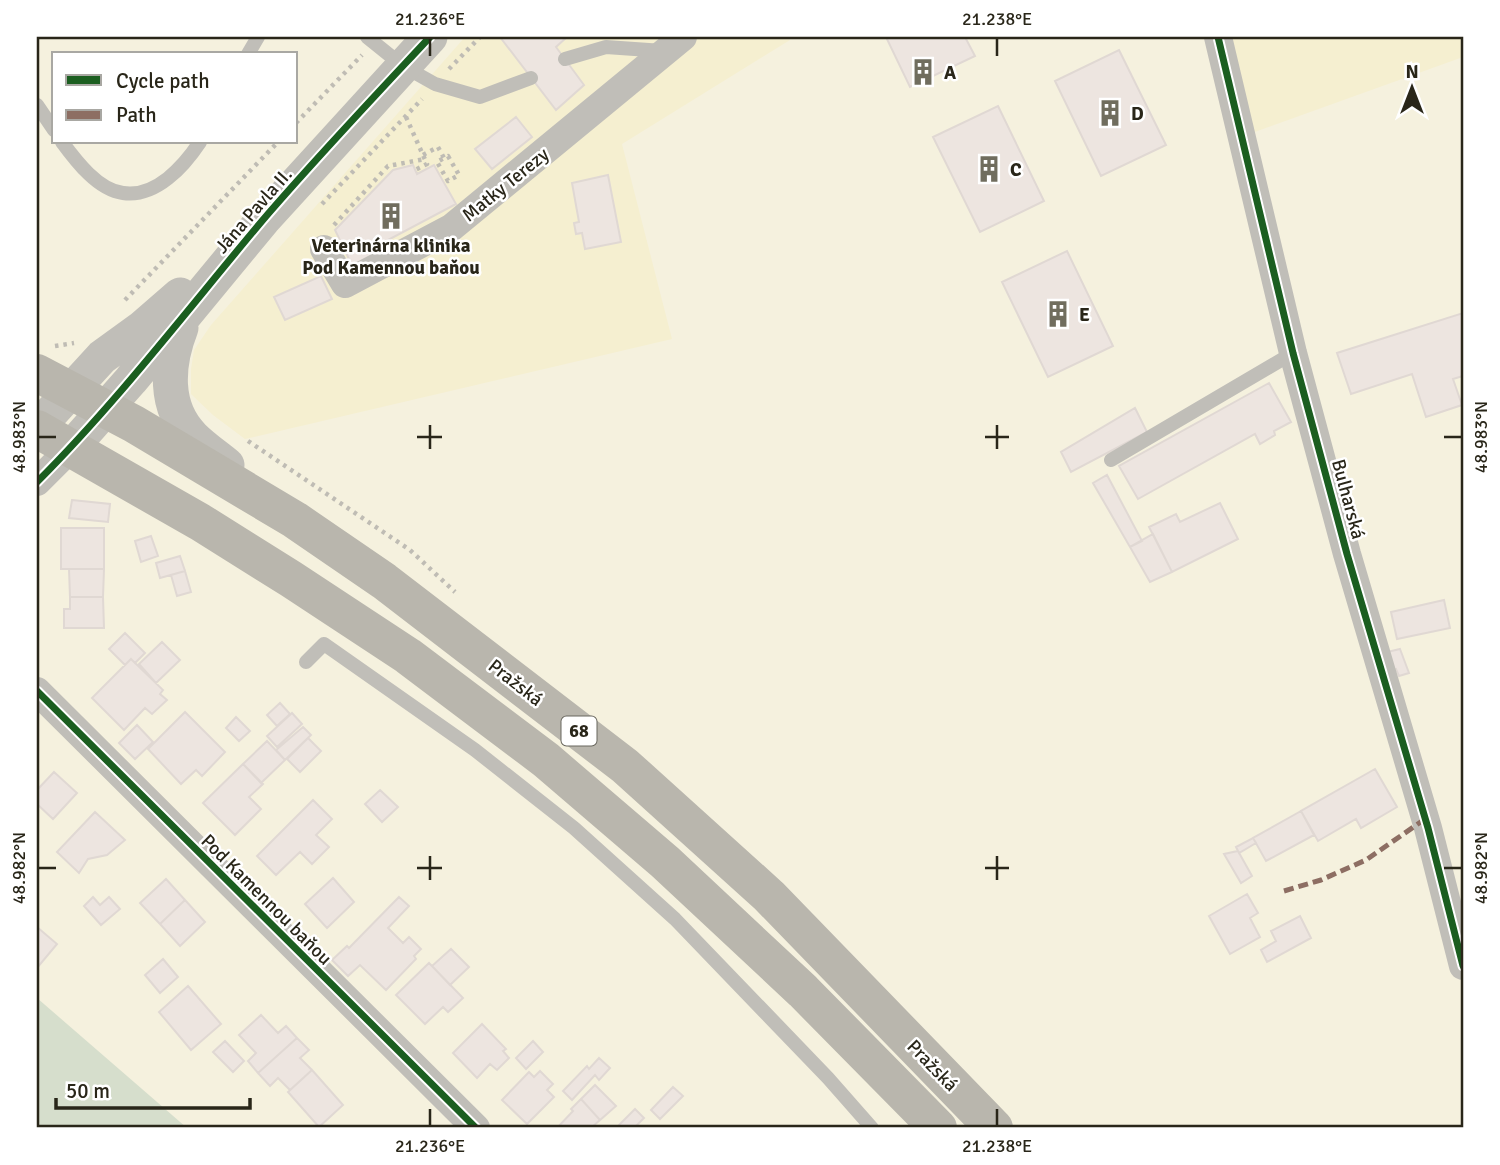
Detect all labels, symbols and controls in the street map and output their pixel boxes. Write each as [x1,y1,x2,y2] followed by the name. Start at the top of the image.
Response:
[395,8,465,30] text: 21.236°E
[962,8,1032,30] text: 21.238°E
[52,52,298,144] legend
[1378,52,1448,122] north arrow
[908,57,938,87] building icon: A
[1405,60,1419,84] text: N
[944,61,956,85] place label: A
[116,68,210,94] text: Cycle path
[1095,98,1125,128] building icon: D
[116,102,157,128] text: Path
[1131,102,1144,126] place label: D
[457,142,554,227] street label: Matky Terezy
[974,154,1004,184] building icon: C
[1010,158,1022,182] place label: C
[210,163,298,258] street label: Jána Pavla II.
[376,201,406,231] building icon: Veterinárna klinika Pod Kamennou baňou
[302,234,480,280] place label: Veterinárna klinika Pod Kamennou baňou
[1043,299,1073,329] building icon: E
[1079,303,1090,327] place label: E
[8,401,30,473] text: 48.983°N
[1470,401,1492,473] text: 48.983°N
[1326,457,1370,542] street label: Bulharská
[483,654,548,712] street label: Pražská
[562,716,596,746] road number: 68
[196,829,337,970] street label: Pod Kamennou baňou
[8,832,30,904] text: 48.982°N
[1470,832,1492,904] text: 48.982°N
[902,1035,963,1097] street label: Pražská
[56,1067,250,1111] scale bar
[66,1078,110,1104] text: 50 m
[395,1135,465,1157] text: 21.236°E
[962,1135,1032,1157] text: 21.238°E

